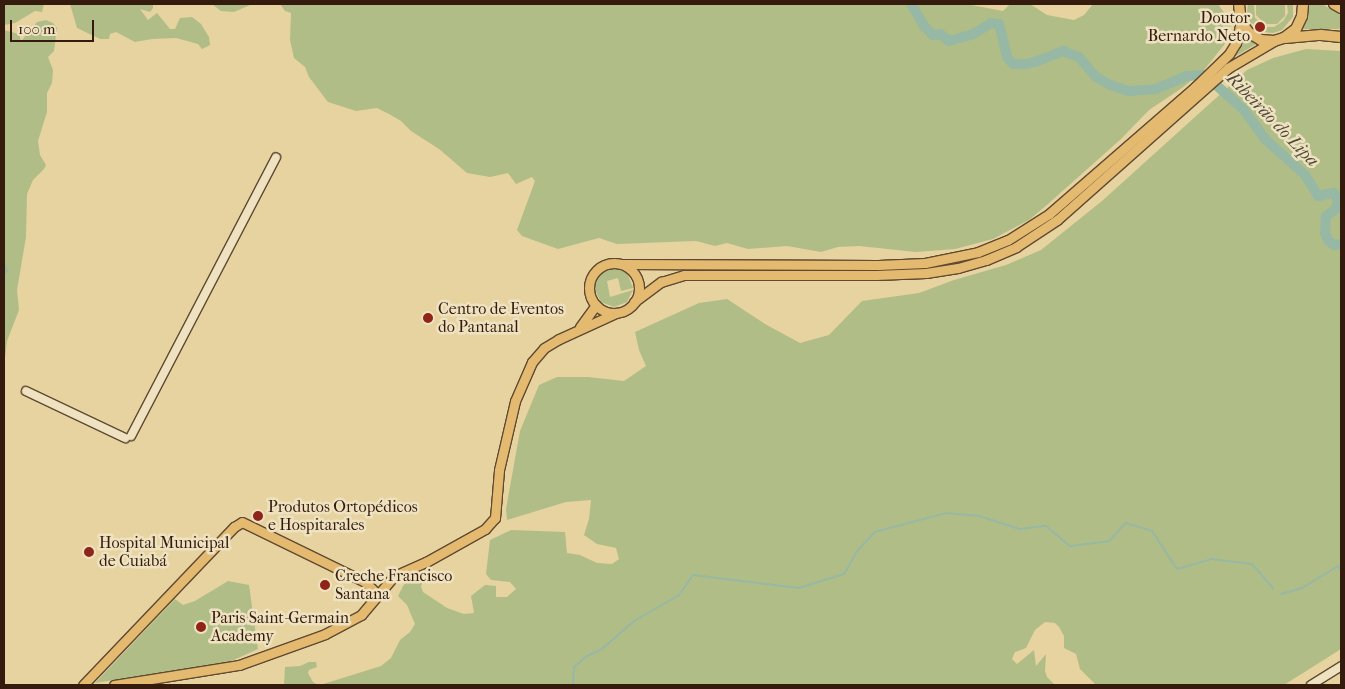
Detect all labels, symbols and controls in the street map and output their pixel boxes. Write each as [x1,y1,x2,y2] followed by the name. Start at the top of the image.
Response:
[1148,8,1250,46] place label: Doutor Bernardo Neto
[12,10,96,42] scale bar
[18,20,56,38] text: 100 m
[1254,21,1266,33] marker: Doutor Bernardo Neto
[1221,68,1323,172] water label: Ribeirão do Lipa
[438,299,564,337] place label: Centro de Eventos do Pantanal
[422,312,434,324] marker: Centro de Eventos do Pantanal
[268,497,418,535] place label: Produtos Ortopédicos e Hospitarales
[252,510,264,522] marker: Produtos Ortopédicos e Hospitarales
[99,533,229,571] place label: Hospital Municipal de Cuiabá
[83,546,95,558] marker: Hospital Municipal de Cuiabá
[335,566,452,604] place label: Creche Francisco Santana
[319,579,331,591] marker: Creche Francisco Santana
[211,608,349,646] place label: Paris Saint-Germain Academy
[195,621,207,633] marker: Paris Saint-Germain Academy

